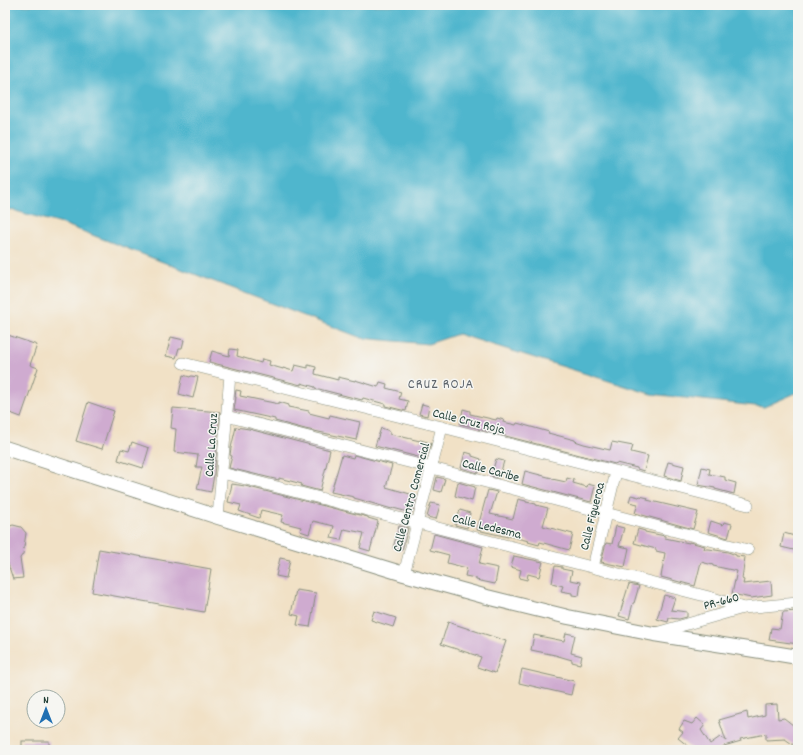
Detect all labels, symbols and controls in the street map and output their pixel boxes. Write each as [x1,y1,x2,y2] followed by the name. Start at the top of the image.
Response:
[408,375,474,395] district label: CRUZ ROJA
[430,404,507,441] street label: Calle Cruz Roja
[201,413,224,478] street label: Calle La Cruz
[389,441,436,554] street label: Calle Centro Comercial
[460,455,521,488] street label: Calle Caribe
[576,480,611,553] street label: Calle Figueroa
[450,510,524,545] street label: Calle Ledesma
[702,589,742,616] street label: PR-660
[26,689,66,729] north arrow
[43,693,49,709] text: N

